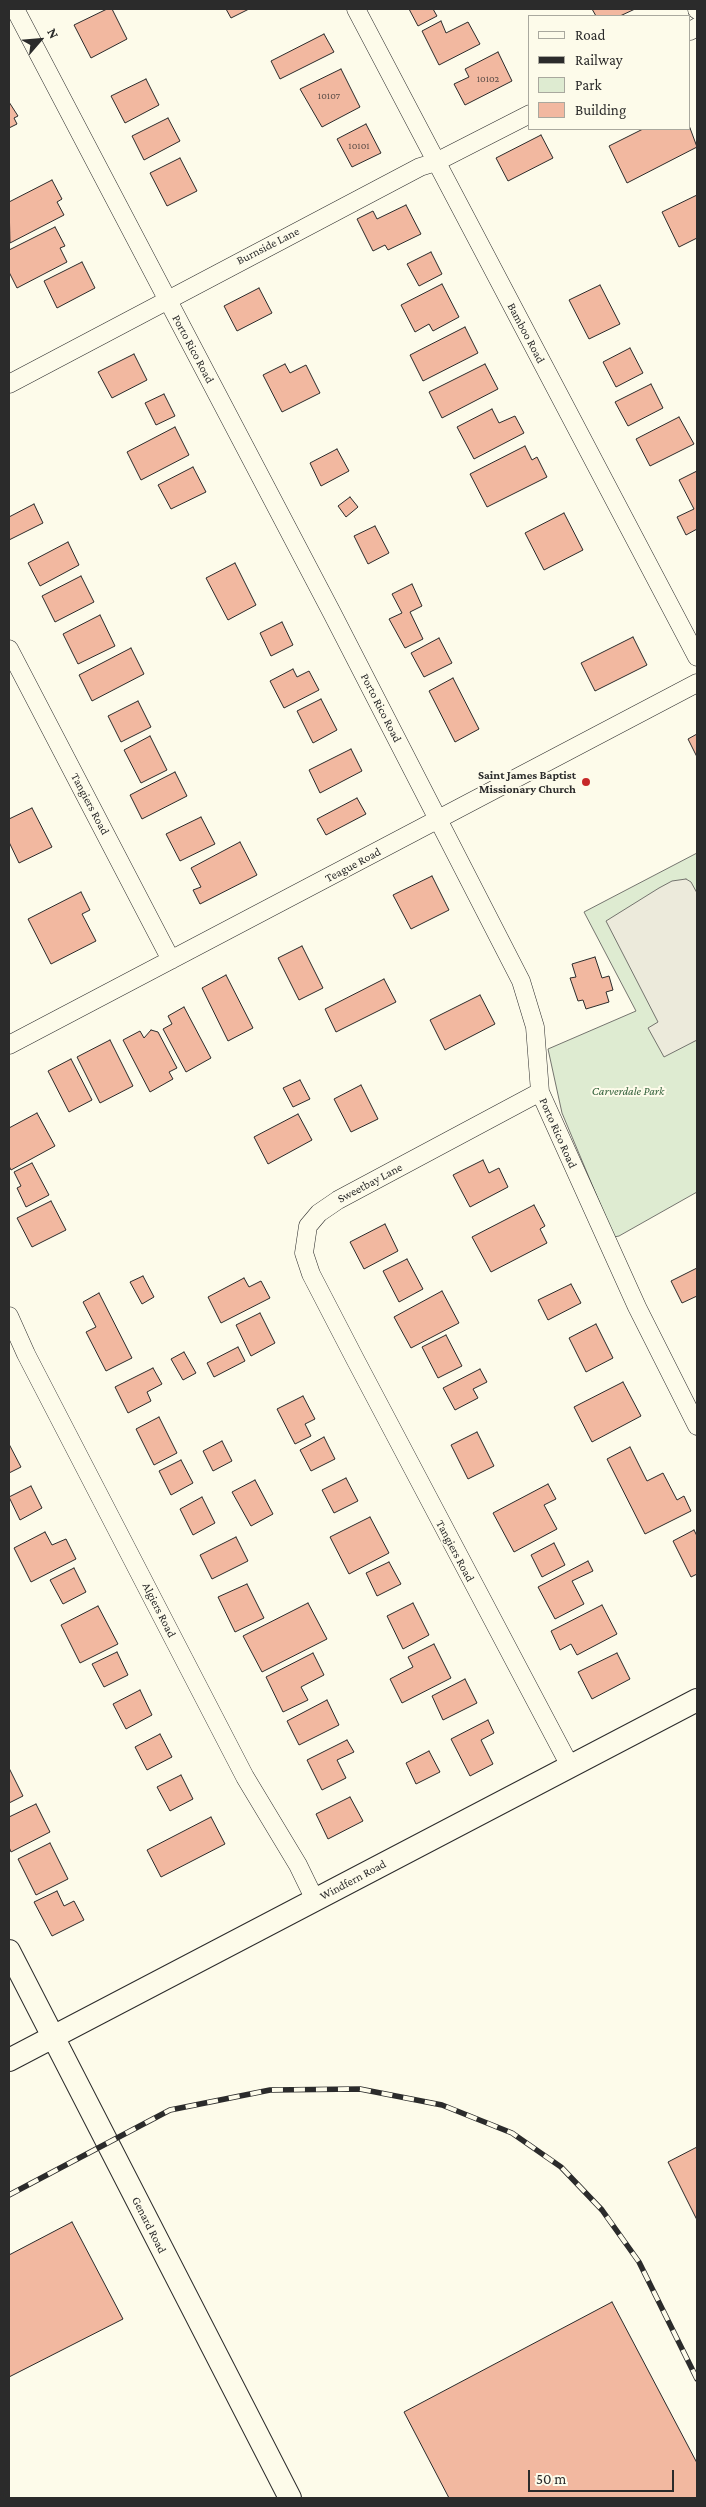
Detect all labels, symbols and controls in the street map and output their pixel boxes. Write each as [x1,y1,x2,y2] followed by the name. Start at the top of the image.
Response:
[15,15,65,65] north arrow
[528,15,691,130] legend
[44,25,63,41] text: N
[575,27,605,43] text: Road
[575,52,623,68] text: Railway
[477,73,499,85] house number: 10102
[575,77,602,93] text: Park
[318,90,340,102] house number: 10107
[575,102,626,118] text: Building
[348,140,370,152] house number: 10101
[234,224,302,268] street label: Burnside Lane
[504,300,548,366] street label: Bamboo Road
[169,312,217,386] street label: Porto Rico Road
[357,671,405,745] street label: Porto Rico Road
[478,768,576,796] place label: Saint James Baptist Missionary Church
[68,771,112,837] street label: Tangiers Road
[580,776,592,788] marker: Saint James Baptist Missionary Church
[323,844,383,886] street label: Teague Road
[592,1084,664,1098] park label: Carverdale Park
[536,1096,580,1170] street label: Porto Rico Road
[335,1160,405,1206] street label: Sweetbay Lane
[433,1518,477,1584] street label: Tangiers Road
[139,1580,179,1640] street label: Algiers Road
[317,1857,389,1903] street label: Windfern Road
[129,2194,169,2256] street label: Genard Road
[531,2460,677,2492] scale bar
[536,2471,566,2487] text: 50 m

